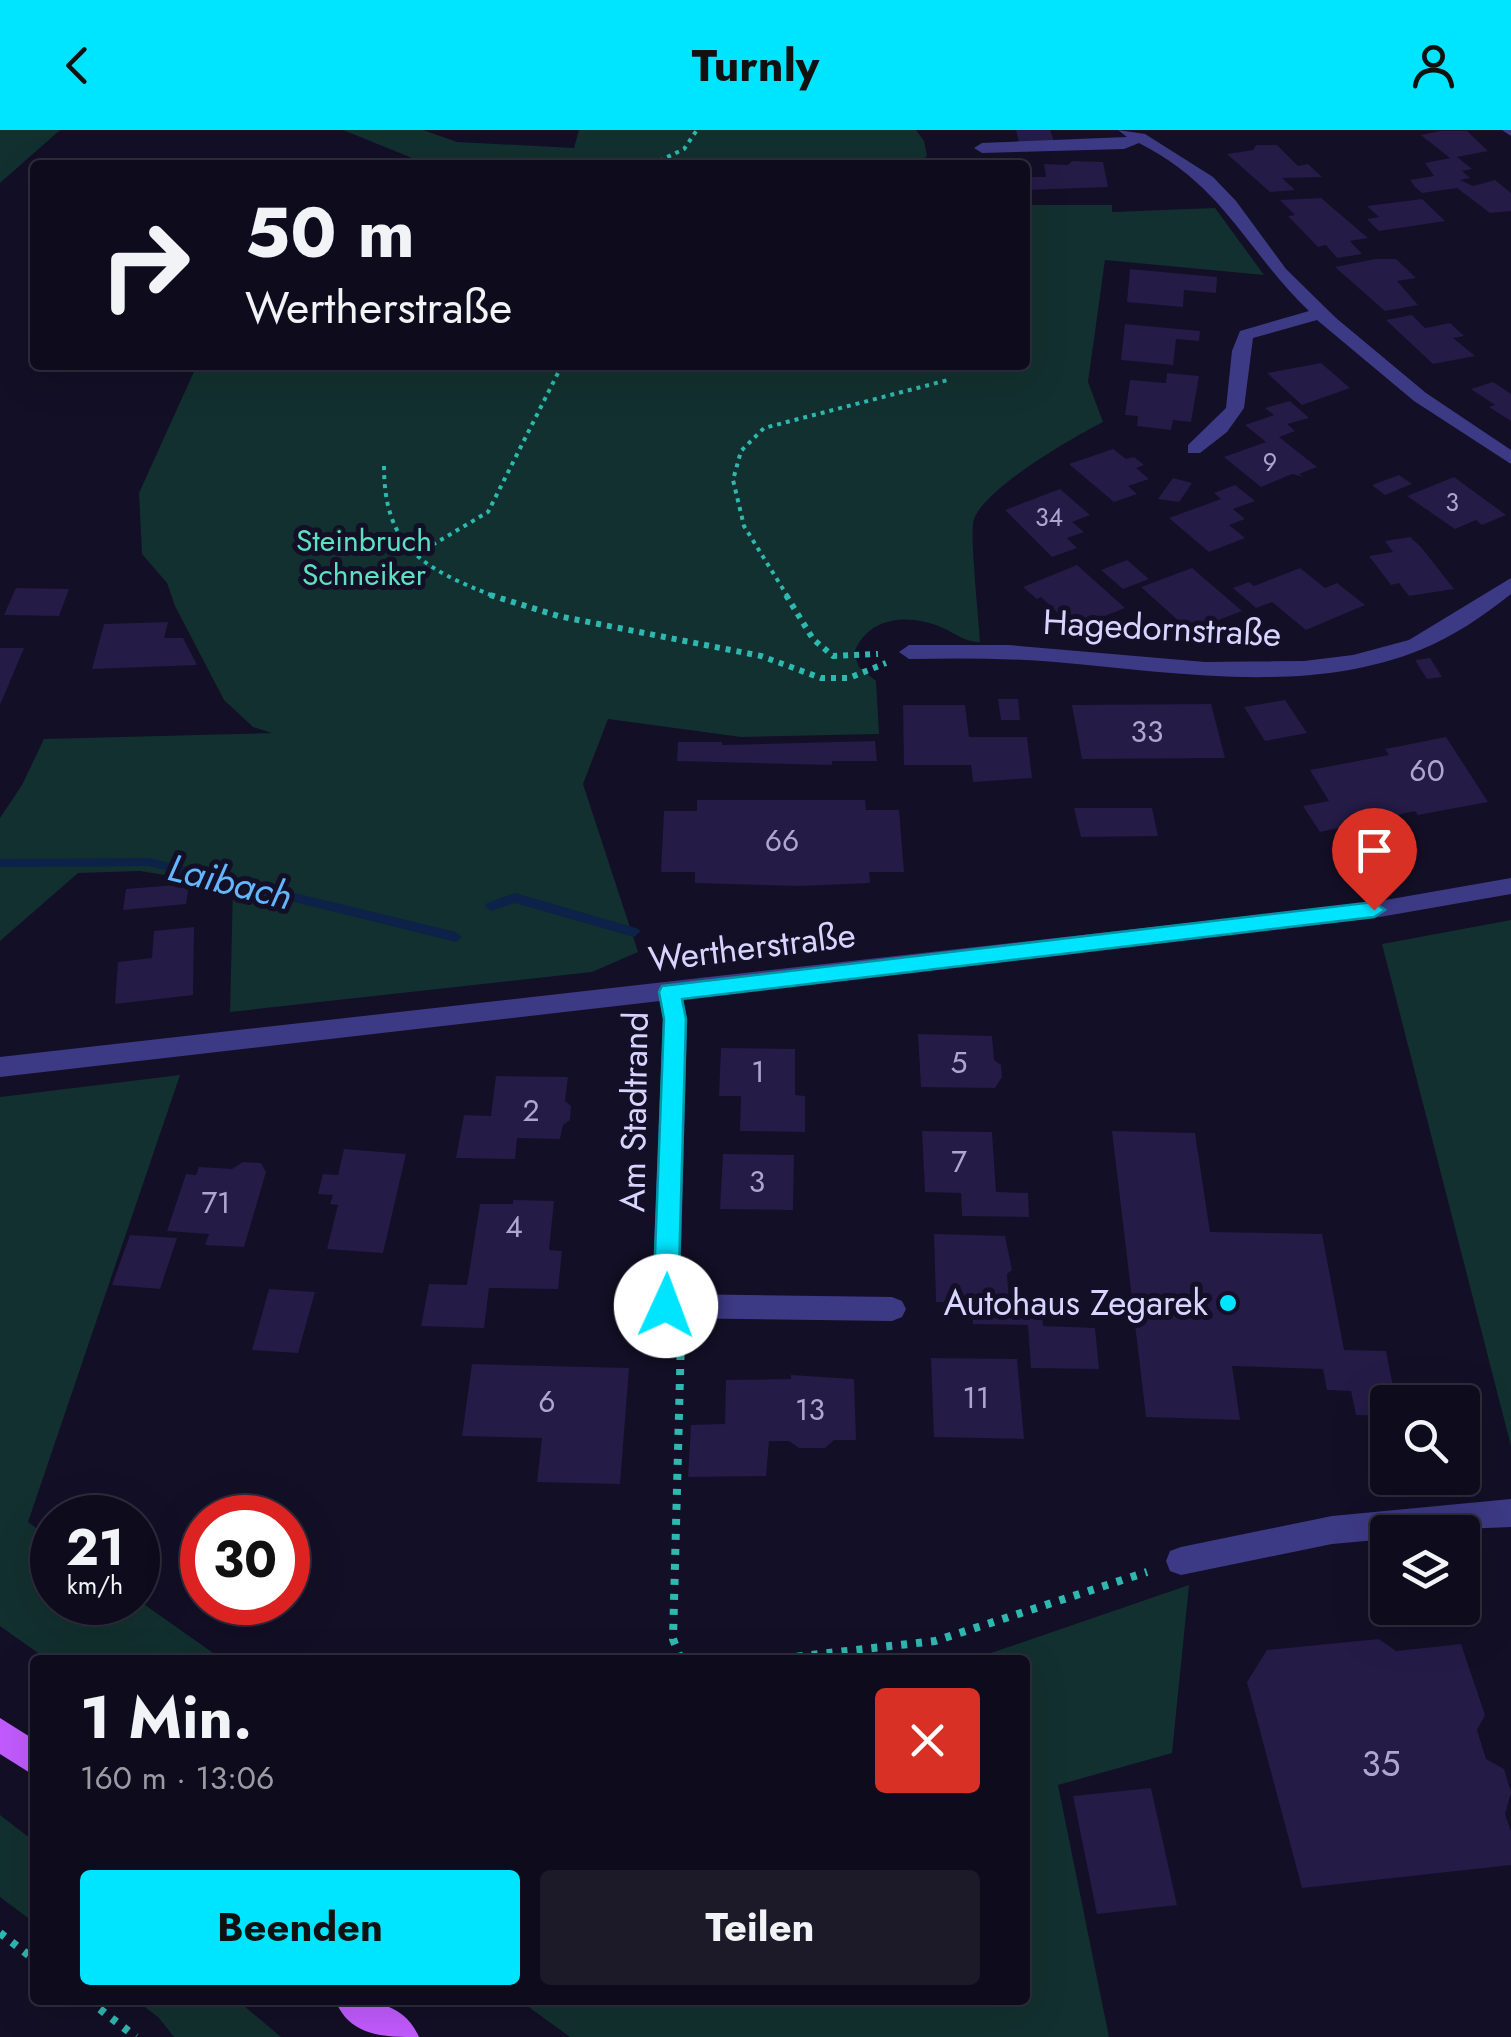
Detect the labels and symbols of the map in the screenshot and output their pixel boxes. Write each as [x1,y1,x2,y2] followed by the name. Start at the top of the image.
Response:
[1263,444,1277,480] house number: 9
[1445,484,1459,520] house number: 3
[1035,499,1063,535] house number: 34
[296,519,432,596] park label: Steinbruch Schneiker
[1042,597,1282,659] street label: Hagedornstraße
[1131,710,1163,753] house number: 33
[1409,749,1445,792] house number: 60
[1332,808,1417,911] pin
[765,819,799,862] house number: 66
[162,840,298,923] water label: Laibach
[646,910,858,984] street label: Wertherstraße
[607,1011,661,1213] street label: Am Stadtrand
[951,1041,967,1084] house number: 5
[751,1050,765,1093] house number: 1
[522,1089,540,1132] house number: 2
[951,1140,967,1183] house number: 7
[749,1160,765,1203] house number: 3
[201,1181,231,1224] house number: 71
[505,1205,523,1248] house number: 4
[614,1254,718,1358] position arrow
[944,1278,1209,1328] place label: Autohaus Zegarek
[1217,1292,1239,1314] marker: Autohaus Zegarek
[963,1376,990,1419] house number: 11
[538,1380,556,1423] house number: 6
[795,1388,825,1431] house number: 13
[180,1495,310,1625] speed limit sign: 30
[1362,1739,1400,1789] house number: 35

